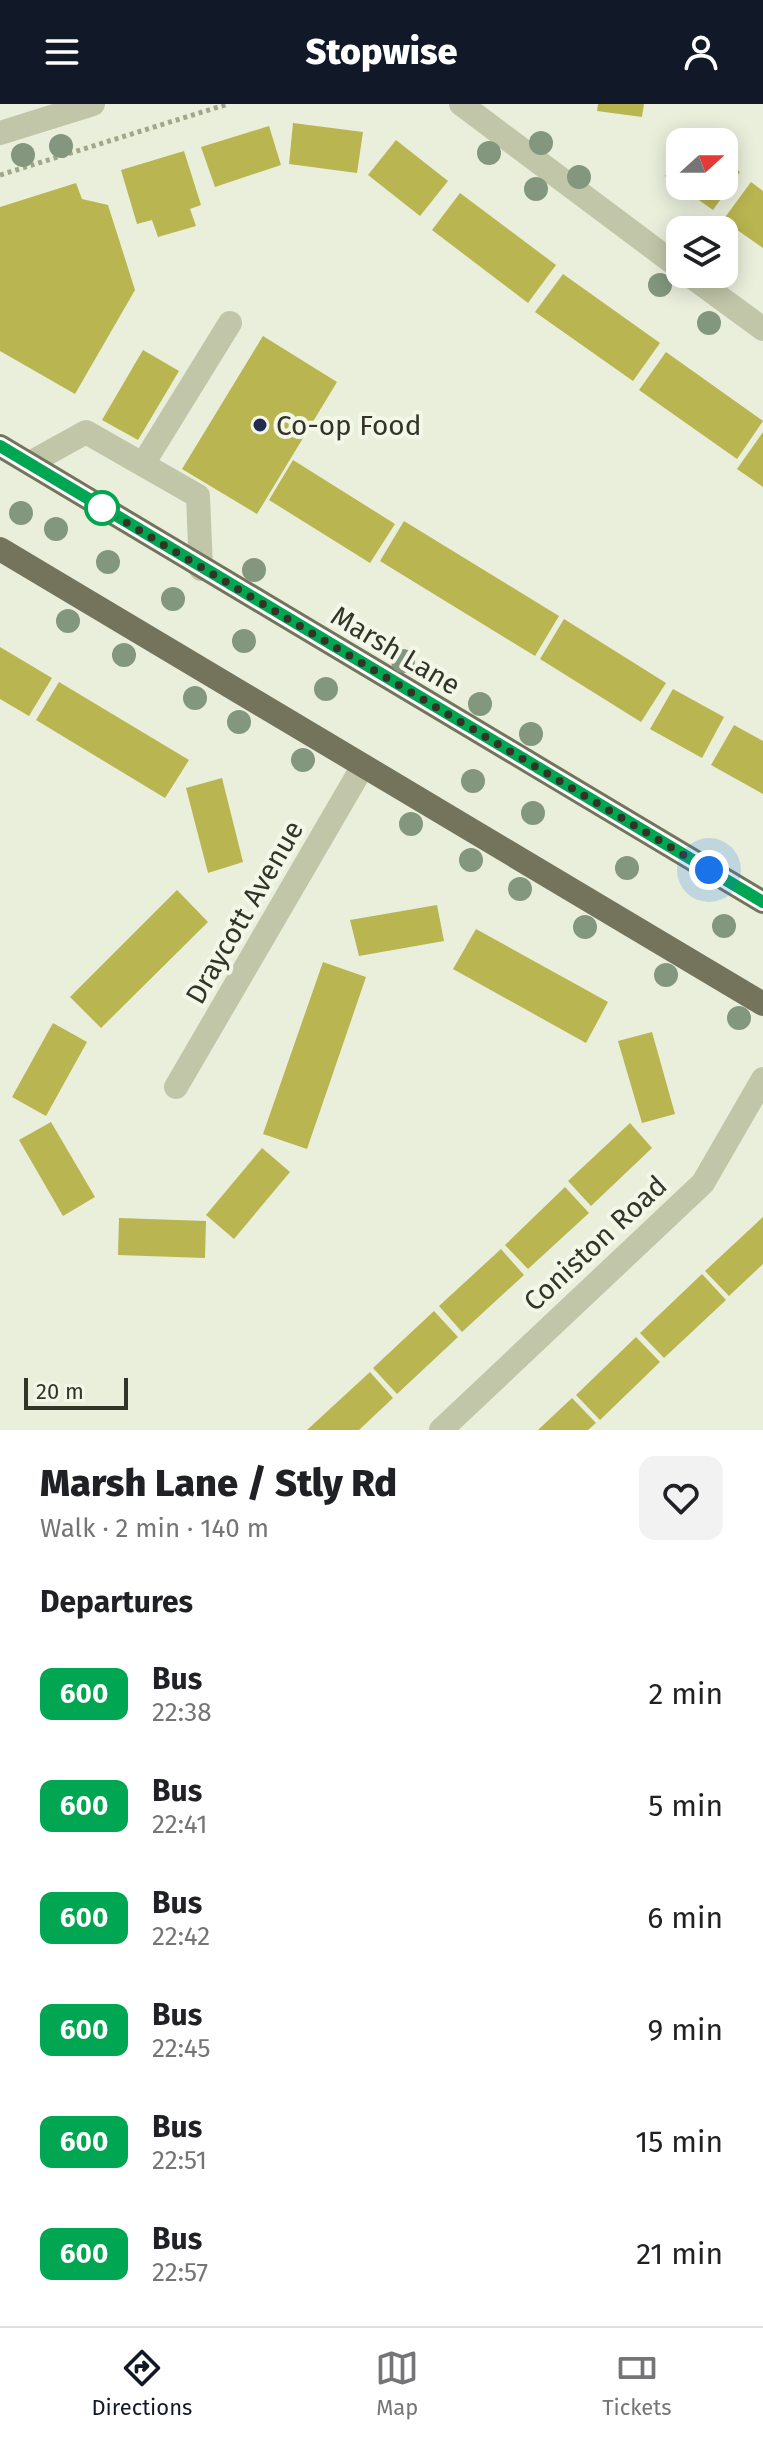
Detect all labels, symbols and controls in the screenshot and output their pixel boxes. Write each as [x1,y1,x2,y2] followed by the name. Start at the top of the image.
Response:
[40,30,84,74] icon: menu
[306,30,457,74] text: Stopwise
[679,30,723,74] icon: person
[666,128,738,200] north arrow
[666,128,738,288] map controls
[666,216,738,288] button: layers
[276,409,421,442] place label: Co-op Food
[251,416,269,434] marker: Co-op Food
[85,491,119,525] unlabelled marker
[325,599,466,702] street label: Marsh Lane
[179,815,310,1010] street label: Draycott Avenue
[689,850,729,890] your location
[517,1169,674,1318] street label: Coniston Road
[24,1374,128,1410] scale bar
[36,1378,84,1405] text: 20 m
[639,1456,723,1540] button: heart
[40,1460,397,1506] text: Marsh Lane / Stly Rd
[40,1513,269,1544] text: Walk · 2 min · 140 m
[40,1584,193,1620] text: Departures
[152,1661,202,1697] text: Bus
[648,1676,723,1712] text: 2 min
[60,1677,108,1710] text: 600
[152,1697,212,1728] text: 22:38
[152,1773,202,1809] text: Bus
[648,1788,723,1824] text: 5 min
[60,1789,108,1822] text: 600
[152,1809,207,1840] text: 22:41
[152,1885,202,1921] text: Bus
[647,1900,723,1936] text: 6 min
[60,1901,108,1934] text: 600
[152,1921,210,1952] text: 22:42
[152,1997,202,2033] text: Bus
[648,2012,723,2048] text: 9 min
[60,2013,108,2046] text: 600
[152,2033,210,2064] text: 22:45
[152,2109,202,2145] text: Bus
[635,2124,723,2160] text: 15 min
[60,2125,108,2158] text: 600
[152,2145,207,2176] text: 22:51
[152,2221,202,2257] text: Bus
[636,2236,723,2272] text: 21 min
[60,2237,108,2270] text: 600
[152,2257,208,2288] text: 22:57
[91,2346,192,2421] tab: Directions
[375,2346,419,2421] tab: Map
[602,2346,672,2421] tab: Tickets

